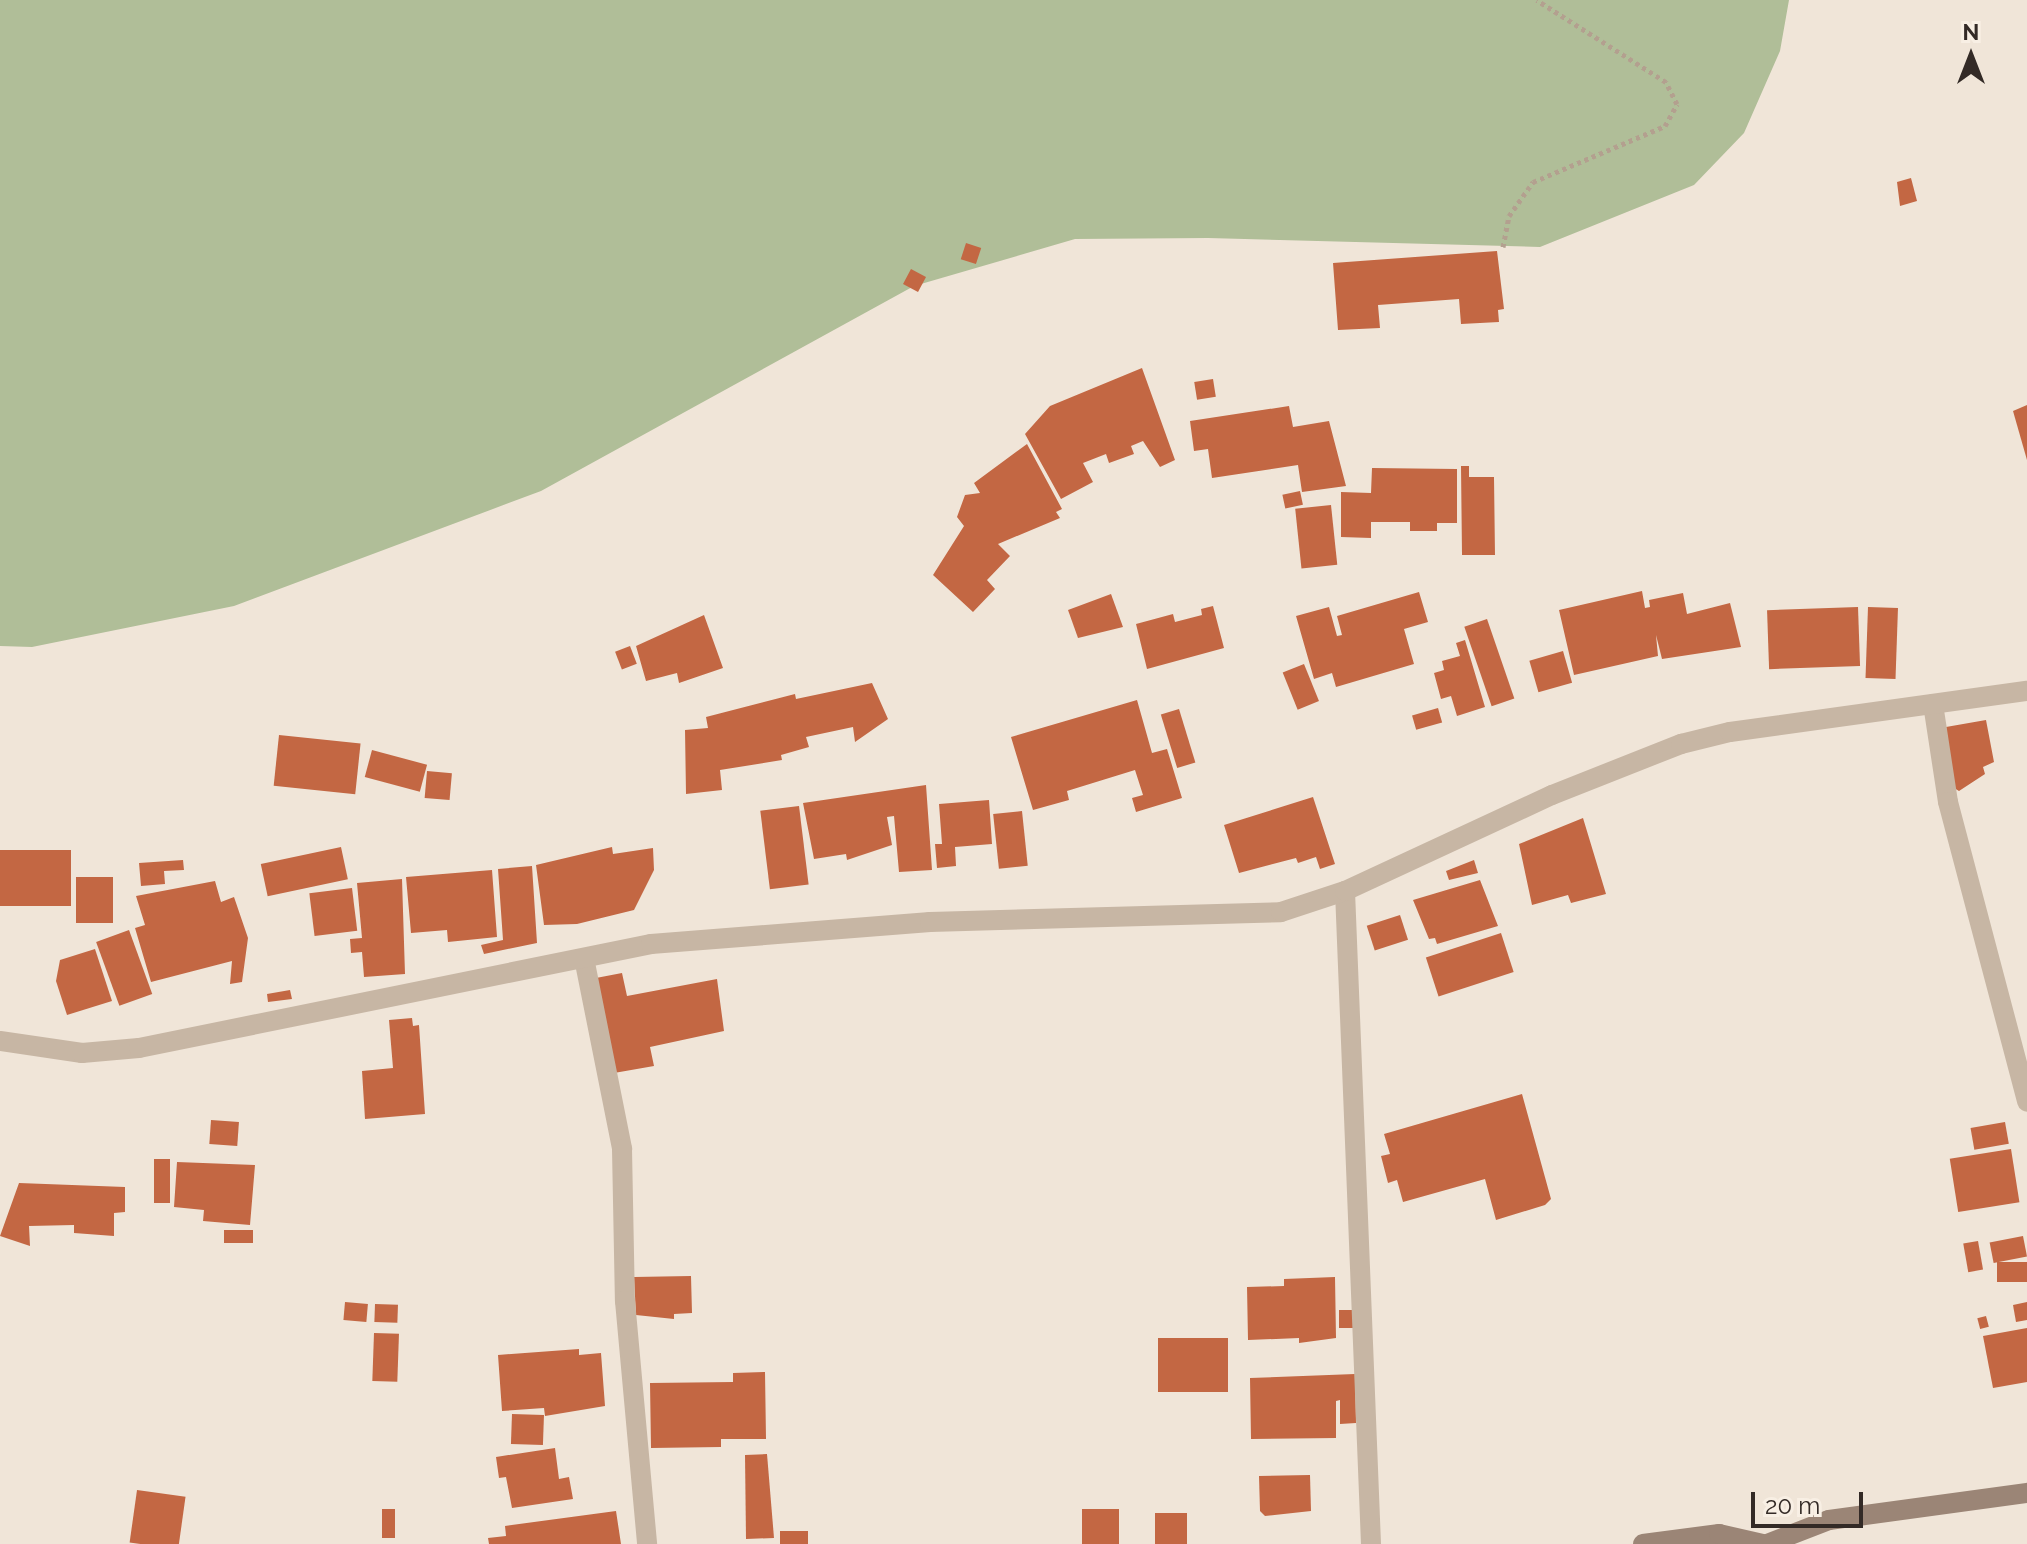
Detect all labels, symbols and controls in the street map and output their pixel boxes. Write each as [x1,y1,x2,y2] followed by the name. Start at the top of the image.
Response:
[1931,16,2011,96] north arrow
[1963,19,1979,45] text: N
[1755,1476,1867,1526] scale bar
[1765,1491,1820,1520] text: 20 m

